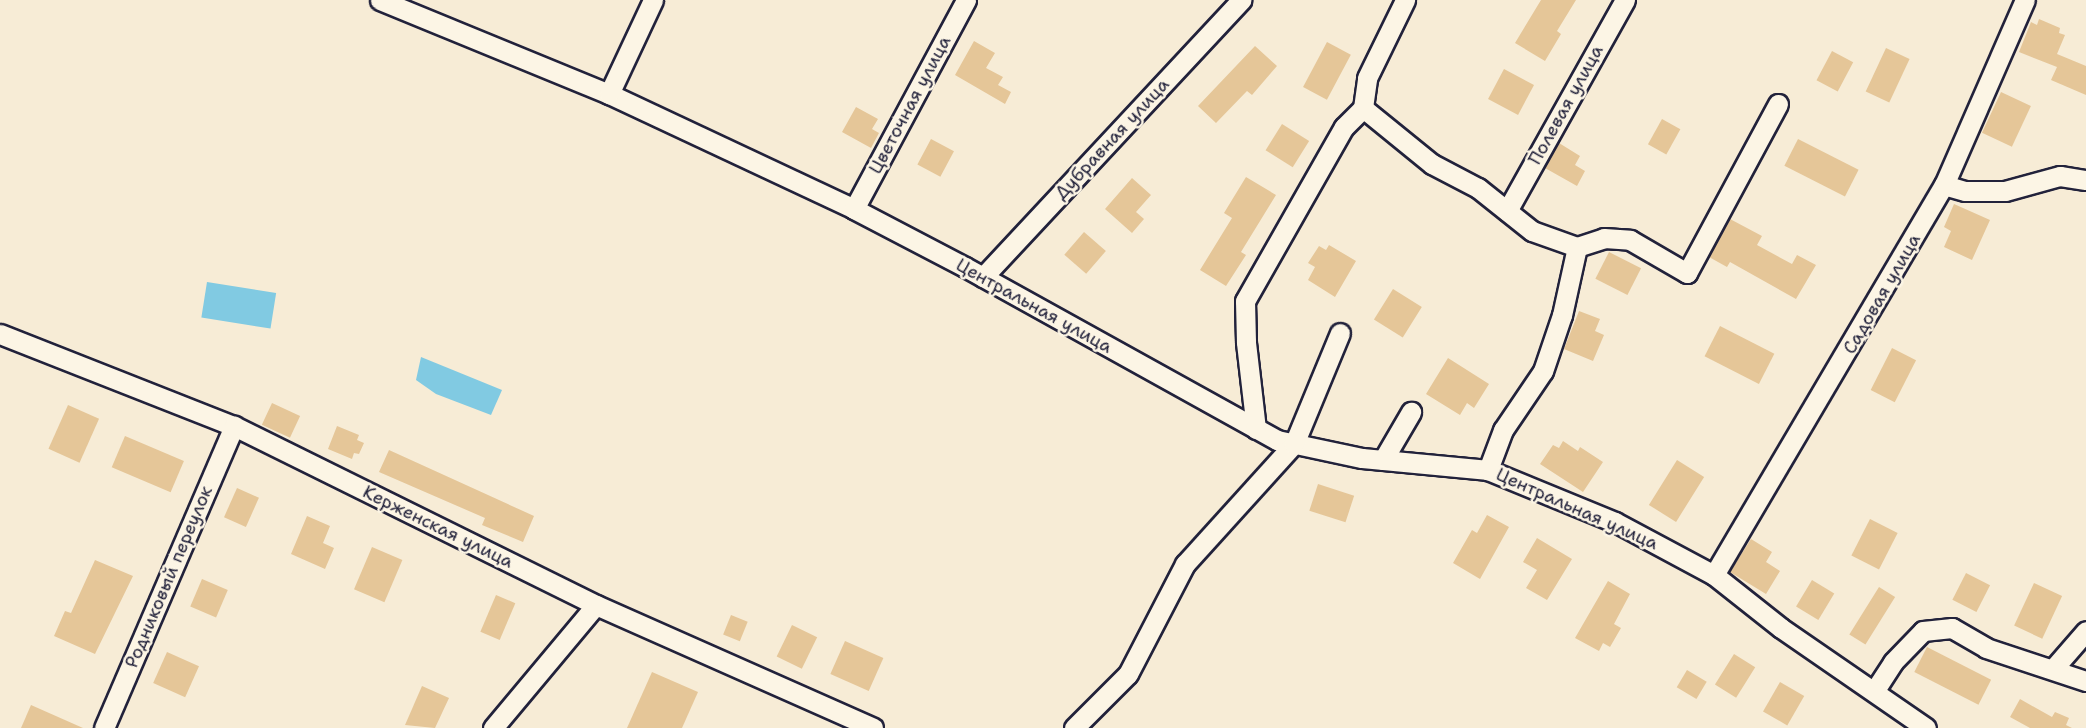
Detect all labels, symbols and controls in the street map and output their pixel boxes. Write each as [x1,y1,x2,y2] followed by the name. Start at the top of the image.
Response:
[865,32,955,178] street label: Цветочная улица
[1524,41,1608,169] street label: Полевая улица
[1050,74,1174,204] street label: Дубравная улица
[1839,230,1925,358] street label: Садовая улица
[952,254,1116,358] street label: Центральная улица
[1493,464,1661,554] street label: Центральная улица
[359,481,517,573] street label: Керженская улица
[121,483,217,671] street label: Родниковый переулок

